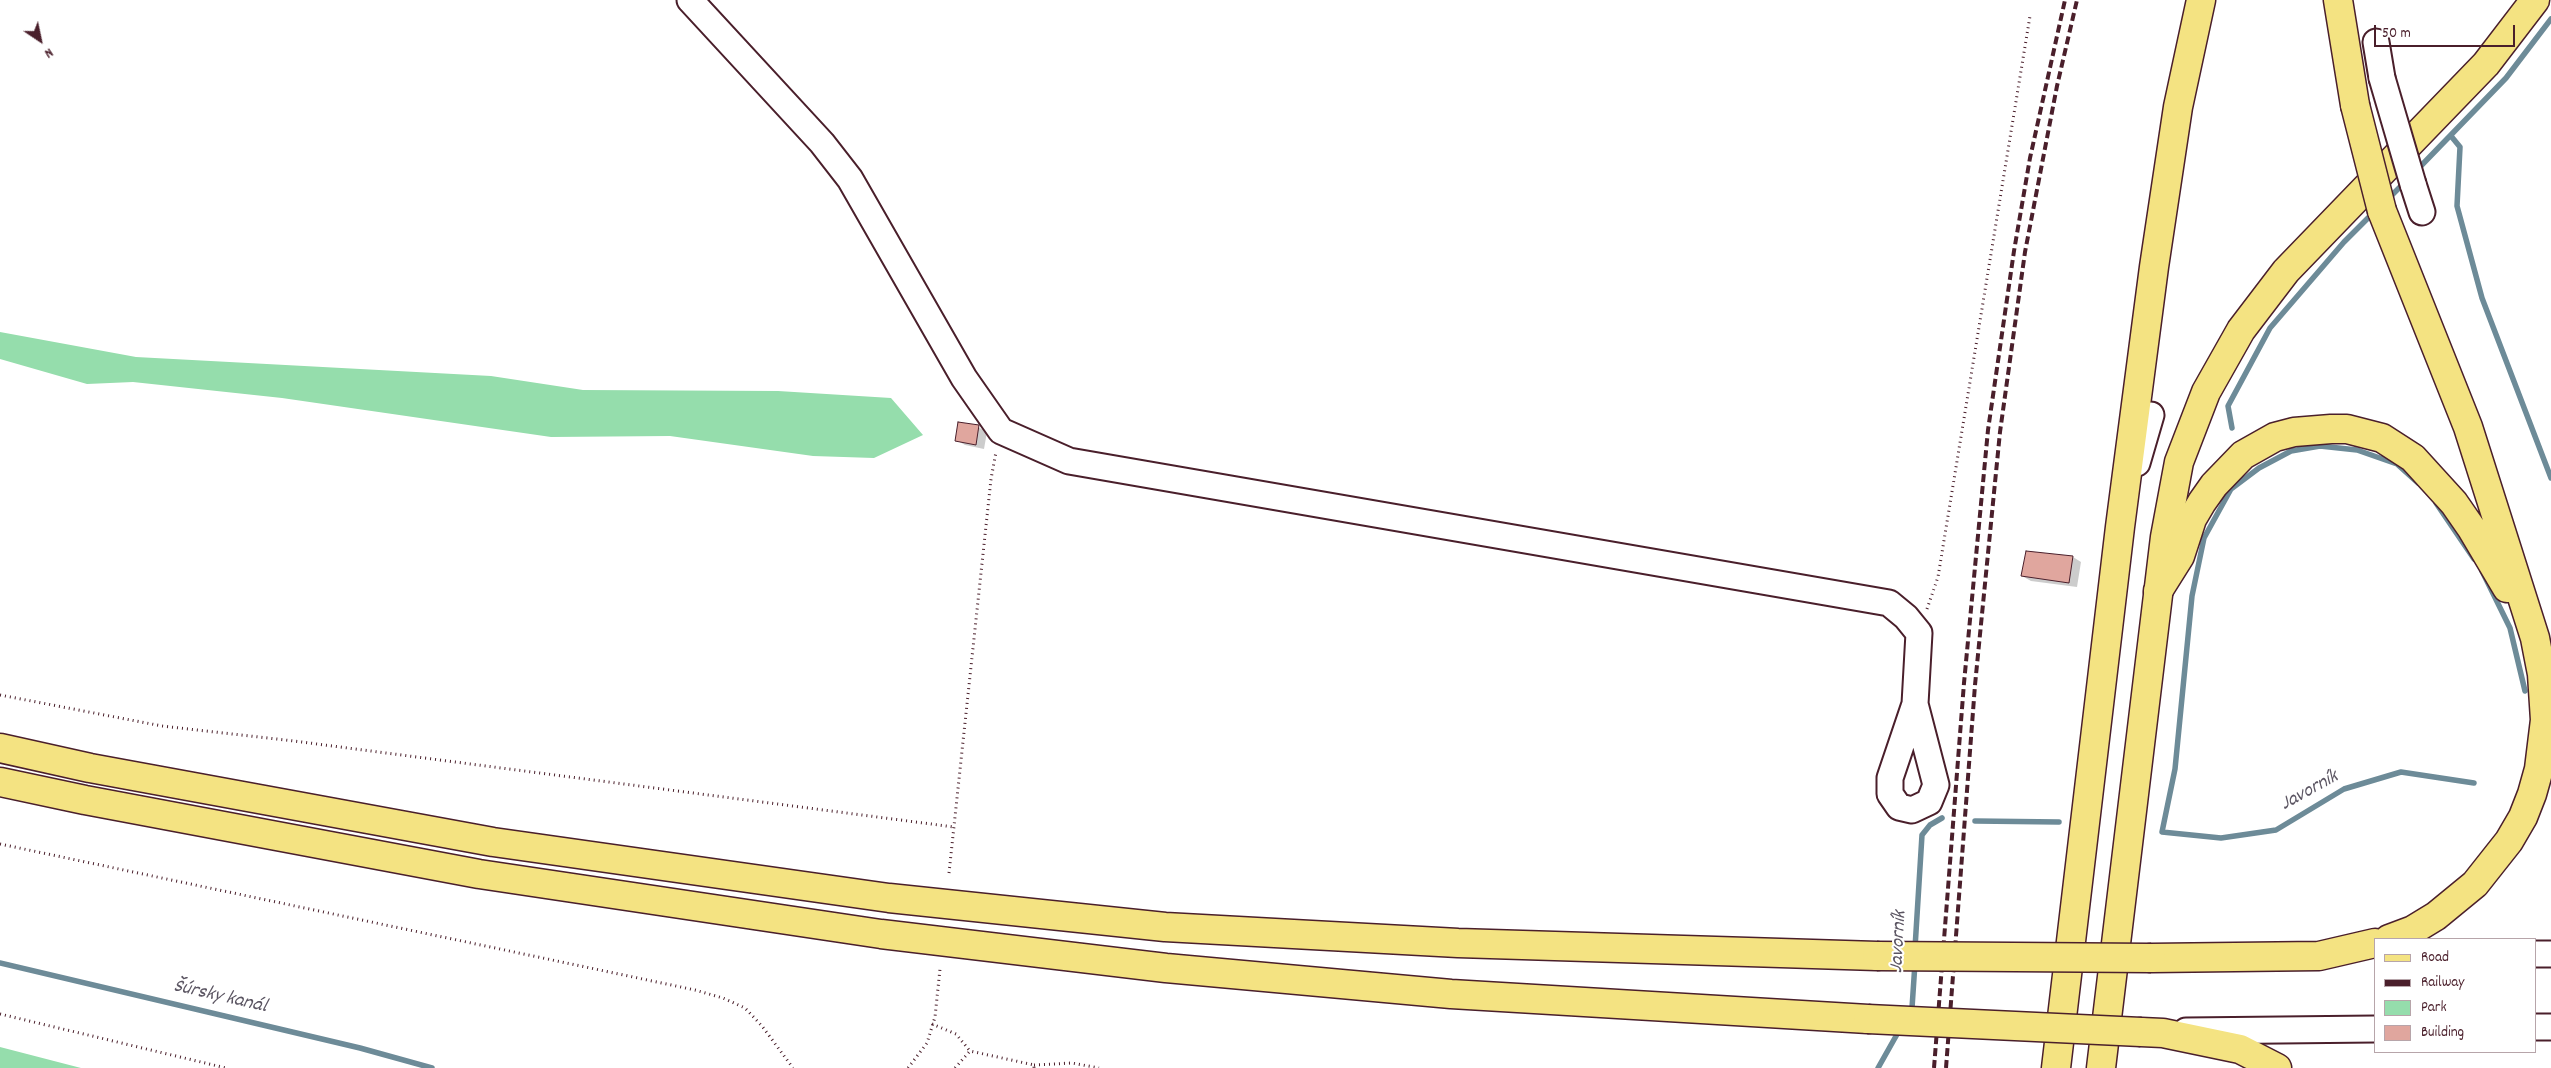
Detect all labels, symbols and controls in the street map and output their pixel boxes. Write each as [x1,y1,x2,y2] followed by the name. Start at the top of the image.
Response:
[15,15,65,65] north arrow
[2376,15,2517,47] scale bar
[2382,23,2411,45] text: 50 m
[40,42,57,63] text: N
[2277,766,2343,818] water label: Javorník
[1886,910,1914,974] water label: Javorník
[2374,938,2536,1053] legend
[2421,947,2449,969] text: Road
[2421,972,2464,994] text: Railway
[171,976,269,1020] water label: Šúrsky kanál
[2421,997,2447,1019] text: Park
[2421,1022,2464,1044] text: Building

